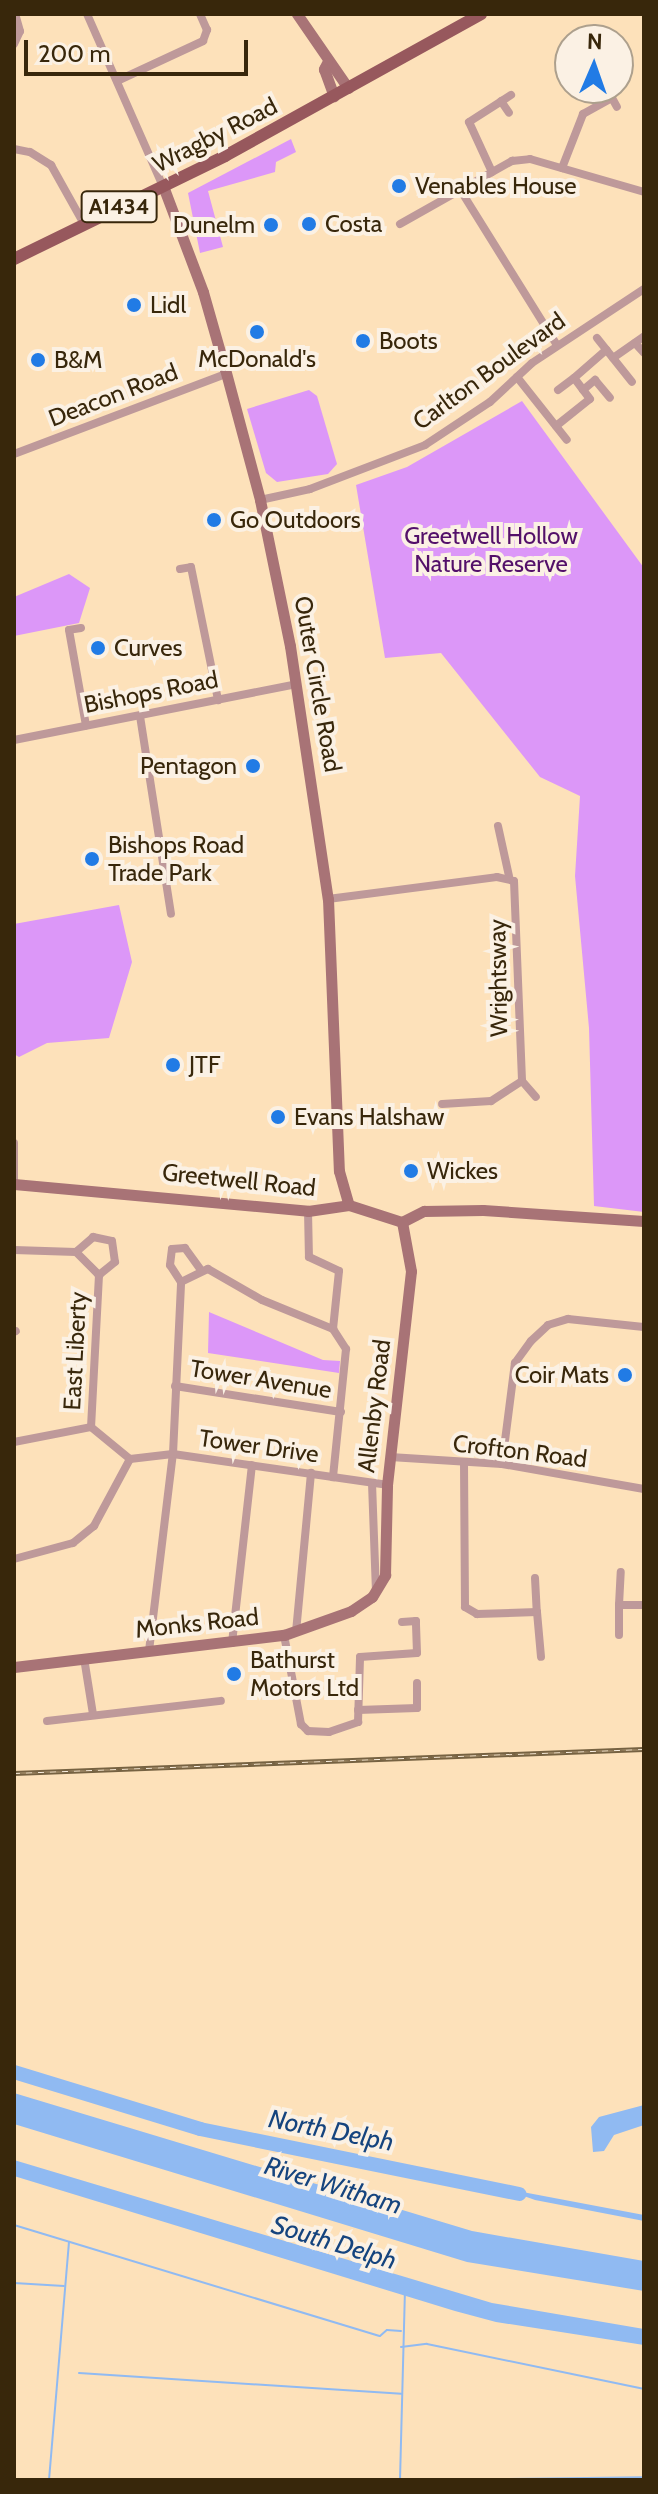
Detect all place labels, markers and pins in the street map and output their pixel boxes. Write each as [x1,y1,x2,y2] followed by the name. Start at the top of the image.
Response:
[415,172,577,200] place label: Venables House
[390,177,408,195] marker: Venables House
[325,210,382,238] place label: Costa
[173,211,255,239] place label: Dunelm
[300,215,318,233] marker: Costa
[262,216,280,234] marker: Dunelm
[150,291,186,319] place label: Lidl
[125,296,143,314] marker: Lidl
[248,323,266,341] marker: McDonald's
[379,327,438,355] place label: Boots
[354,332,372,350] marker: Boots
[198,345,316,373] place label: McDonald's
[54,346,102,374] place label: B&M
[29,351,47,369] marker: B&M
[230,506,361,534] place label: Go Outdoors
[205,511,223,529] marker: Go Outdoors
[114,634,182,662] place label: Curves
[89,639,107,657] marker: Curves
[140,752,237,780] place label: Pentagon
[244,757,262,775] marker: Pentagon
[108,831,244,887] place label: Bishops Road Trade Park
[83,850,101,868] marker: Bishops Road Trade Park
[189,1051,220,1079] place label: JTF
[164,1056,182,1074] marker: JTF
[294,1103,444,1131] place label: Evans Halshaw
[269,1108,287,1126] marker: Evans Halshaw
[427,1157,498,1185] place label: Wickes
[402,1162,420,1180] marker: Wickes
[515,1361,609,1389] place label: Coir Mats
[616,1366,634,1384] marker: Coir Mats
[250,1646,359,1702] place label: Bathurst Motors Ltd
[225,1665,243,1683] marker: Bathurst Motors Ltd

